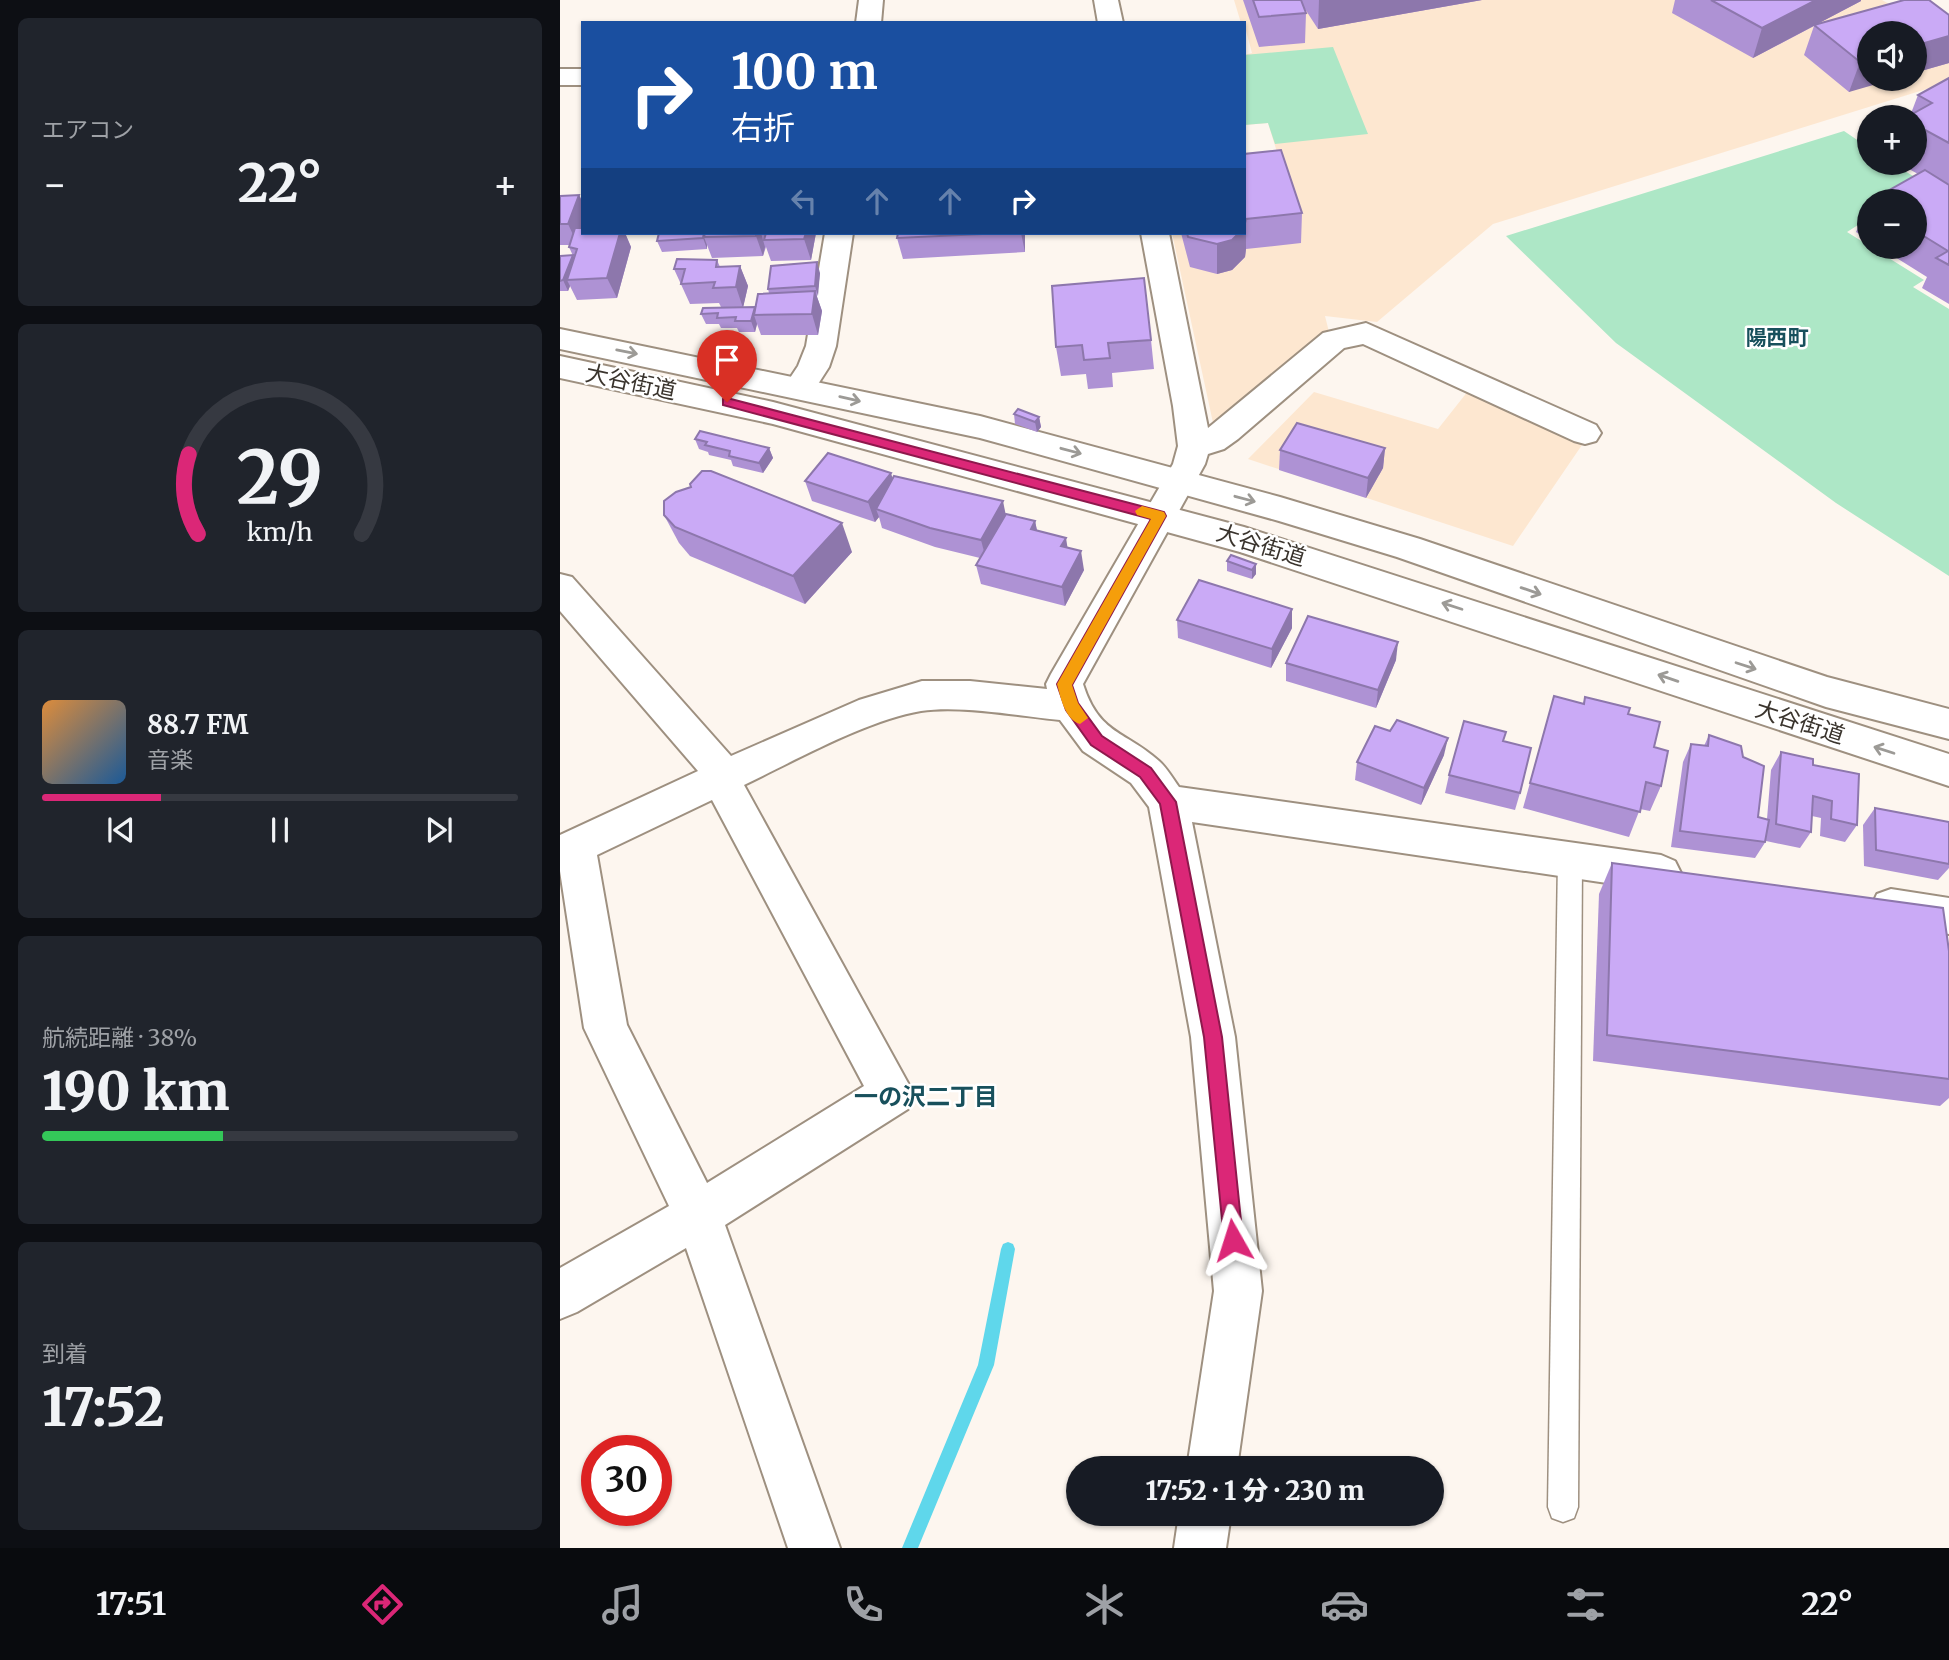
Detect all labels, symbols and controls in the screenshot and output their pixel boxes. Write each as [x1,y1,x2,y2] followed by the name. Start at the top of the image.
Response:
[1857,21,1927,259] map controls
[1857,21,1927,91] button: sound
[731,41,878,102] text: 100 m
[616,49,707,140] icon: right
[1857,105,1927,175] button: +
[731,108,795,148] text: 右折
[42,115,134,144] text: エアコン
[238,151,322,216] text: 22°
[42,161,67,208] text: −
[493,161,518,208] text: +
[785,182,823,220] icon: left
[858,182,896,220] icon: ahead
[931,182,969,220] icon: ahead
[1004,182,1042,220] icon: right
[1857,189,1927,259] button: −
[1746,324,1809,351] district label: 陽西町
[697,330,757,402] pin
[708,341,746,379] icon: arrive
[615,346,638,359] one-way arrow
[583,358,679,405] street label: 大谷街道
[838,392,861,406] one-way arrow
[237,432,323,524] text: 29
[1060,446,1082,459] one-way arrow
[1233,493,1256,506] one-way arrow
[247,516,313,548] text: km/h
[1213,517,1309,572] street label: 大谷街道
[1520,586,1542,598] one-way arrow
[1442,599,1464,611] one-way arrow
[1735,660,1757,673] one-way arrow
[1657,671,1679,684] one-way arrow
[1752,694,1848,750] street label: 大谷街道
[147,708,248,741] text: 88.7 FM
[1873,742,1895,755] one-way arrow
[147,745,193,774] text: 音楽
[102,811,140,849] icon: previous
[261,811,299,849] icon: pause
[420,811,458,849] icon: next
[42,1023,197,1052] text: 航続距離 · 38%
[42,1059,230,1124] text: 190 km
[854,1081,998,1112] district label: 一の沢二丁目
[1196,1203,1270,1277] position arrow
[42,1339,88,1368] text: 到着
[42,1375,165,1440] text: 17:52
[581,1435,672,1526] speed limit sign: 30
[1146,1474,1364,1507] text: 17:52 · 1 分 · 230 m
[358,1580,407,1629] icon: directions
[598,1580,647,1629] icon: music
[839,1580,888,1629] icon: phone
[1080,1580,1129,1629] icon: climate
[1320,1580,1369,1629] icon: car
[1561,1580,1610,1629] icon: filters
[96,1584,166,1624] text: 17:51
[1801,1584,1853,1624] text: 22°

